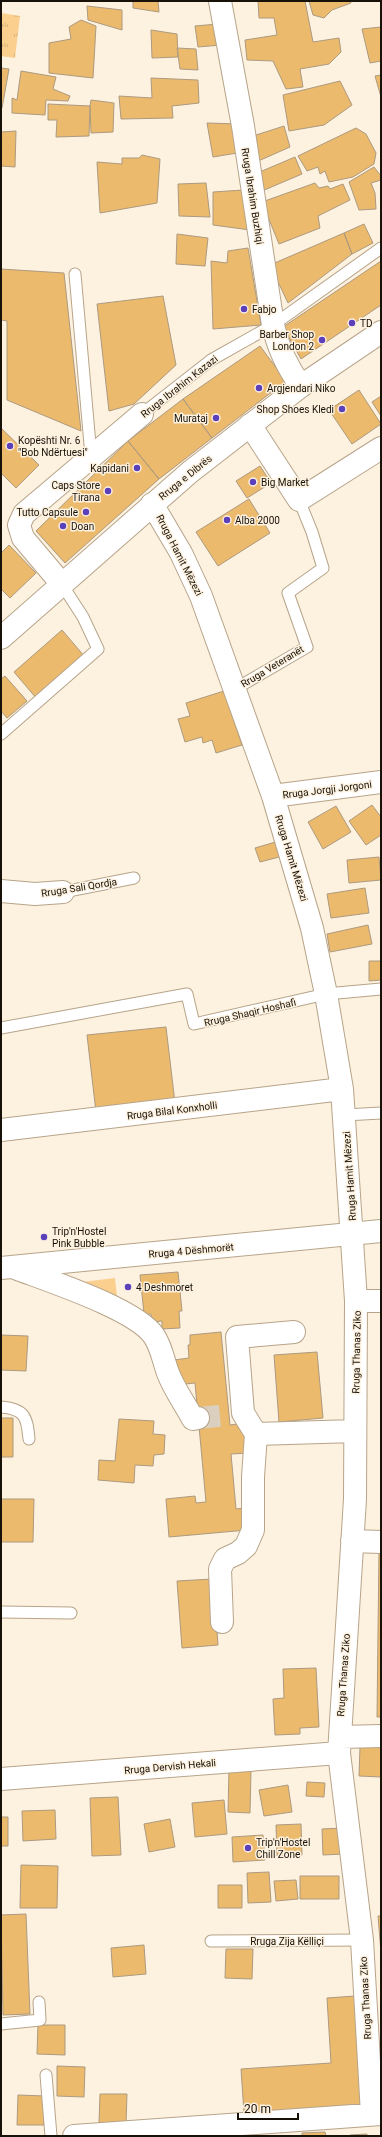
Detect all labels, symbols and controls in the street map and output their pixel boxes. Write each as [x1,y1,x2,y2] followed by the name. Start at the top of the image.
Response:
[239,147,266,245] street label: Rruga Ibrahim Buzhiqi
[239,304,249,314] marker: Fabjo
[252,304,277,315] place label: Fabjo
[347,318,357,328] marker: TD
[360,318,373,329] place label: TD
[259,329,314,352] place label: Barber Shop London 2
[317,335,327,345] marker: Barber Shop London 2
[139,353,220,420] street label: Rruga Ibrahim Kazazi
[254,383,264,393] marker: Argjendari Niko
[267,383,336,394] place label: Argjendari Niko
[257,404,334,415] place label: Shop Shoes Kledi
[337,404,347,414] marker: Shop Shoes Kledi
[174,413,208,424] place label: Murataj
[211,413,221,423] marker: Murataj
[18,435,88,458] place label: Kopështi Nr. 6 "Bob Ndërtuesi"
[5,441,15,451] marker: Kopështi Nr. 6 "Bob Ndërtuesi"
[157,453,214,502] street label: Rruga e Dibrës
[90,463,129,474] place label: Kapidani
[132,463,142,473] marker: Kapidani
[248,477,258,487] marker: Big Market
[261,477,309,488] place label: Big Market
[51,480,100,503] place label: Caps Store Tirana
[103,486,113,496] marker: Caps Store Tirana
[16,507,78,518] place label: Tutto Capsule
[81,507,91,517] marker: Tutto Capsule
[154,513,205,598] street label: Rruga Hamit Mëzezi
[222,515,232,525] marker: Alba 2000
[235,515,280,526] place label: Alba 2000
[58,521,68,531] marker: Doan
[71,521,94,532] place label: Doan
[239,643,306,690] street label: Rruga Veteranët
[282,779,372,800] street label: Rruga Jorgji Jorgoni
[273,814,310,903] street label: Rruga Hamit Mëzezi
[40,876,118,899] street label: Rruga Sali Qordja
[203,997,297,1028] street label: Rruga Shaqir Hoshafi
[126,1099,218,1121] street label: Rruga Bilal Konxholli
[341,1131,358,1221] street label: Rruga Hamit Mëzezi
[52,1226,106,1249] place label: Trip'n'Hostel Pink Bubble
[39,1232,49,1242] marker: Trip'n'Hostel Pink Bubble
[148,1241,234,1260] street label: Rruga 4 Dëshmorët
[123,1282,133,1292] marker: 4 Deshmoret
[136,1282,193,1293] place label: 4 Deshmoret
[350,1310,363,1394] street label: Rruga Thanas Ziko
[335,1633,352,1717] street label: Rruga Thanas Ziko
[124,1757,216,1776] street label: Rruga Dervish Hekali
[256,1837,310,1860] place label: Trip'n'Hostel Chill Zone
[243,1843,253,1853] marker: Trip'n'Hostel Chill Zone
[250,1936,324,1947] street label: Rruga Zija Këlliçi
[358,1956,373,2040] street label: Rruga Thanas Ziko
[238,2095,298,2121] scale bar
[244,2102,271,2116] text: 20 m

